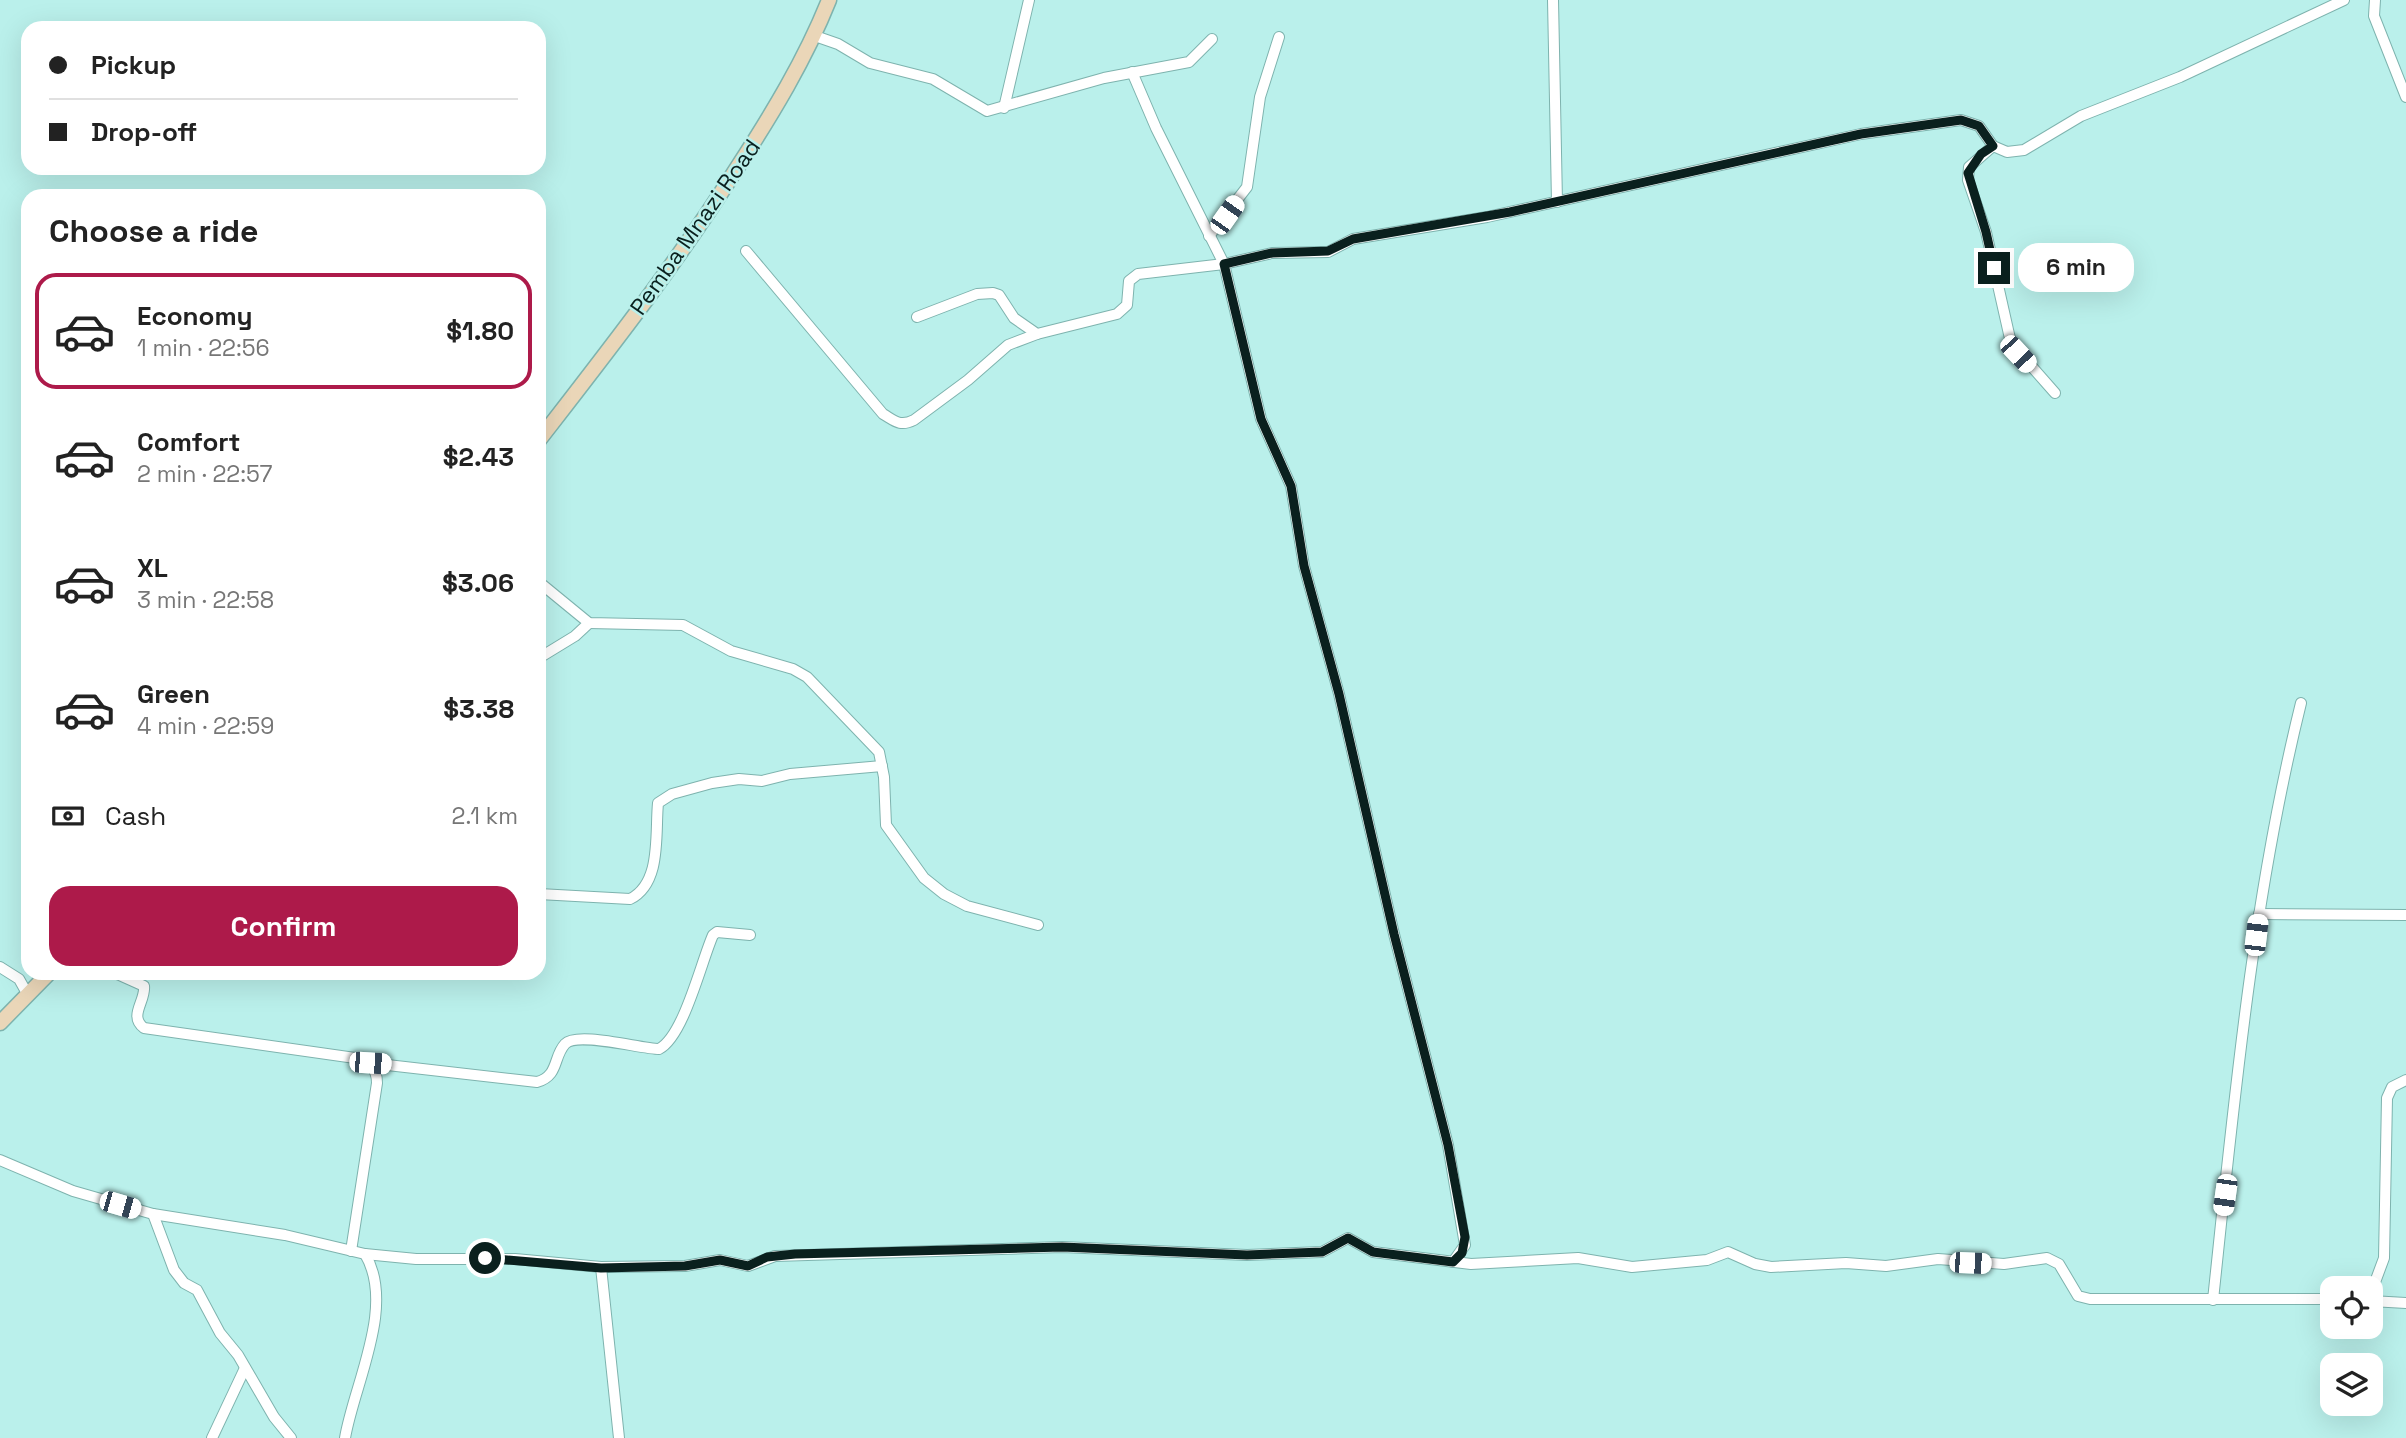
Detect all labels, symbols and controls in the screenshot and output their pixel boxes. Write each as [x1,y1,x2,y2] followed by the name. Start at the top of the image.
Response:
[91,48,176,82] text: Pickup
[91,115,197,149] text: Drop-off
[623,133,767,321] street label: Pemba Mnazi Road
[1207,192,1248,238] car
[49,211,259,251] text: Choose a ride
[2018,244,2134,292] callout: 6 min
[1978,252,2010,284] route end
[2046,252,2106,282] text: 6 min
[137,299,253,333] text: Economy
[53,300,116,363] icon: car
[446,314,514,348] text: $1.80
[1996,331,2041,377] car
[137,333,270,363] text: 1 min · 22:56
[137,425,240,459] text: Comfort
[53,426,116,489] icon: car
[443,440,514,474] text: $2.43
[137,459,272,489] text: 2 min · 22:57
[137,551,168,585] text: XL
[53,552,116,615] icon: car
[442,566,514,600] text: $3.06
[137,585,274,615] text: 3 min · 22:58
[137,677,210,711] text: Green
[53,678,116,741] icon: car
[443,692,514,726] text: $3.38
[137,711,274,741] text: 4 min · 22:59
[49,797,87,835] icon: cash
[105,799,166,833] text: Cash
[452,801,518,831] text: 2.1 km
[49,886,518,966] button: Confirm
[2244,913,2269,957] car
[349,1051,392,1075] car
[2212,1173,2239,1217] car
[97,1189,144,1221] car
[469,1242,501,1274] route start
[1949,1252,1992,1274] car
[2320,1276,2383,1416] map controls
[2320,1276,2383,1339] button: locate
[2320,1353,2383,1416] button: layers

